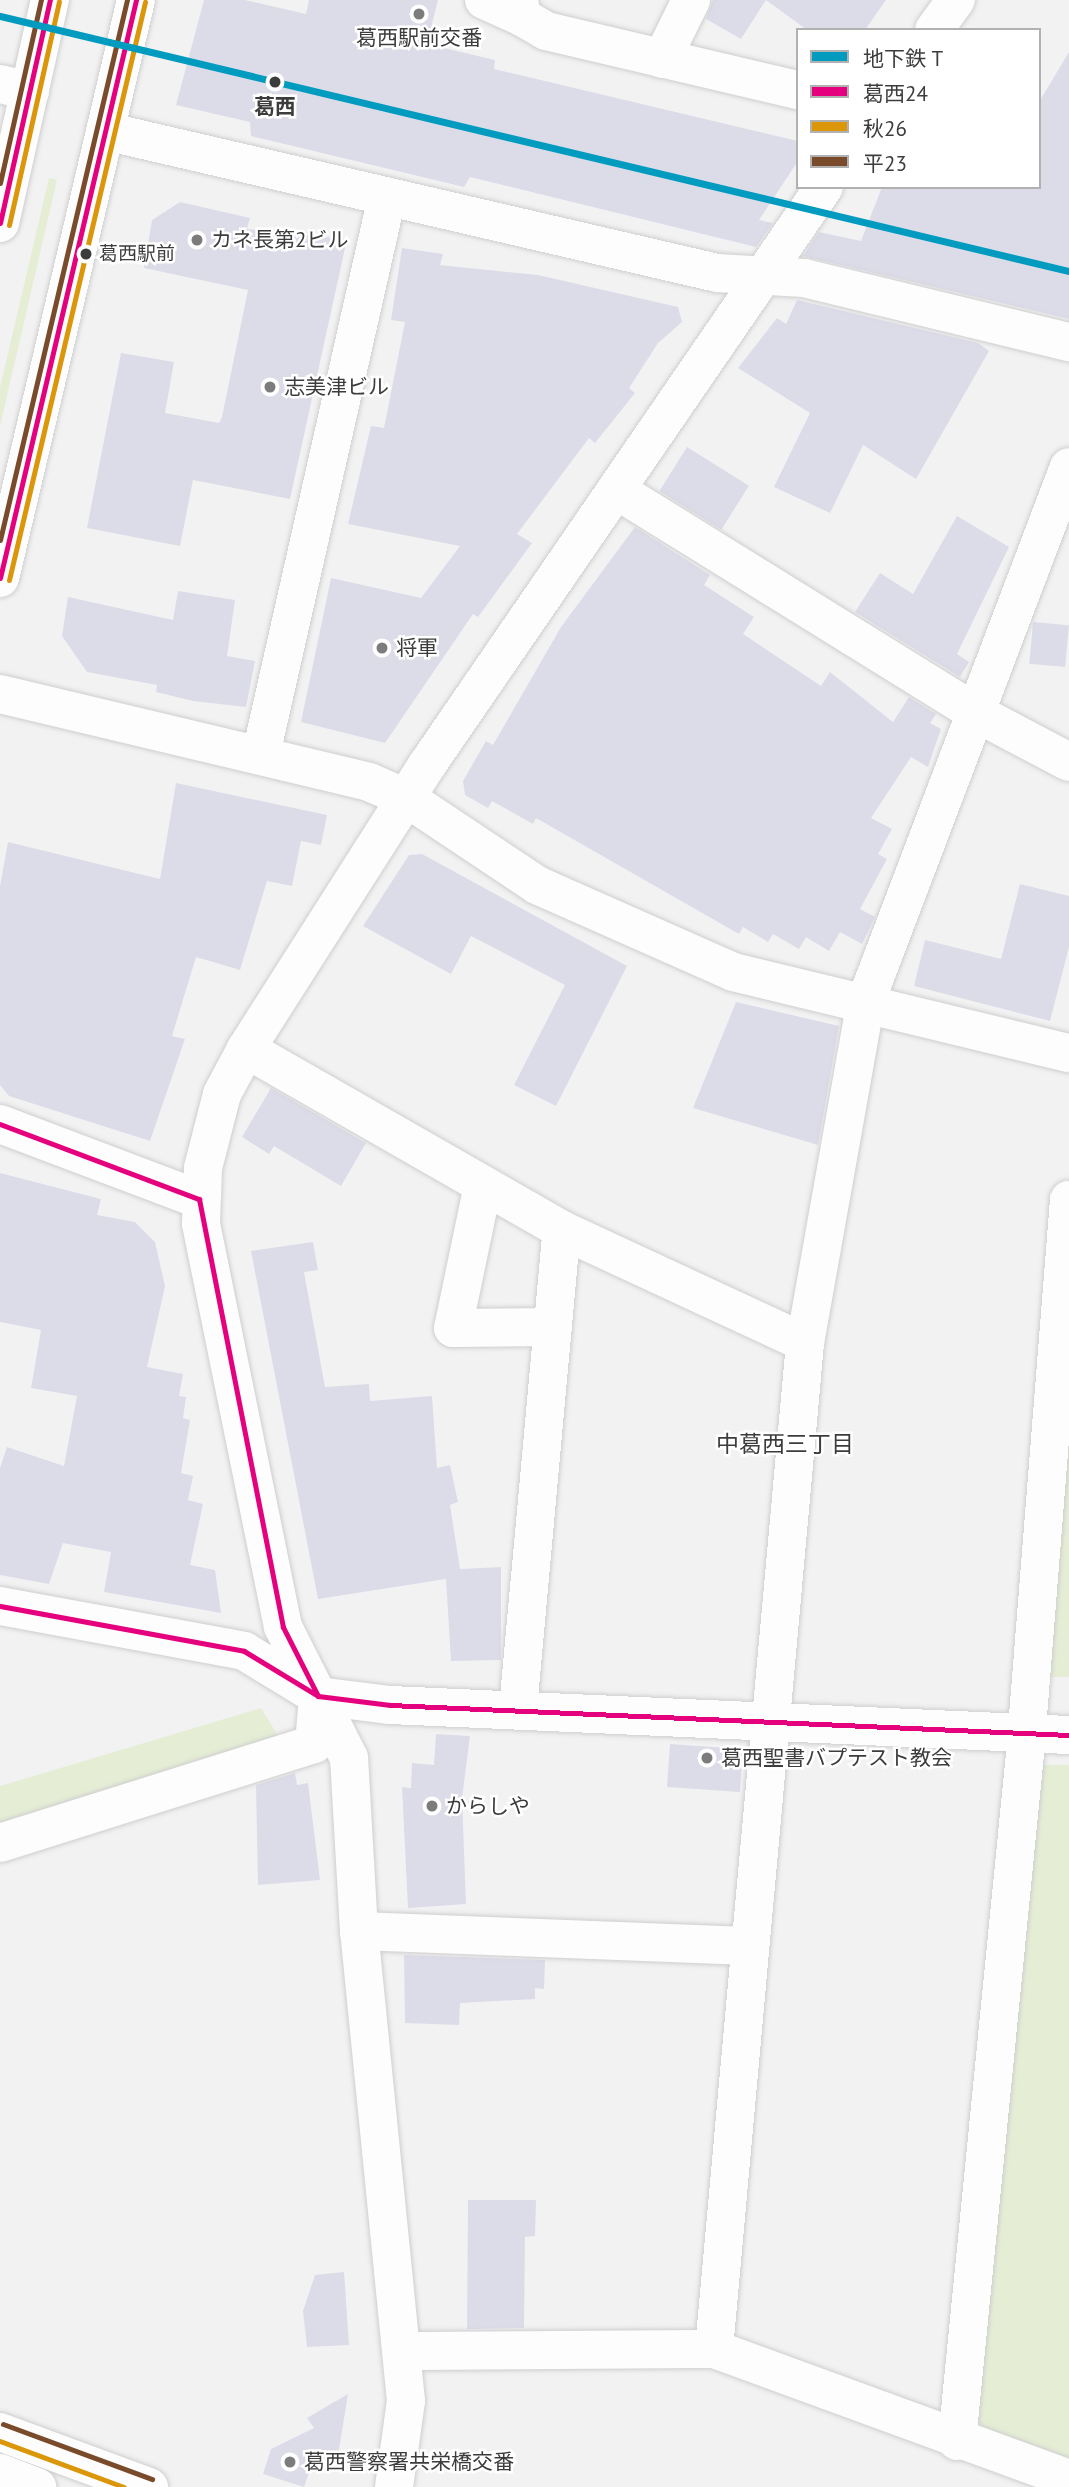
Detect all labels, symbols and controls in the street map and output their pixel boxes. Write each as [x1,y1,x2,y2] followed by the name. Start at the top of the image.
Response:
[411,6,427,22] marker: 葛西駅前交番
[356,25,482,51] place label: 葛西駅前交番
[796,28,1041,189] legend
[863,45,943,72] text: 地下鉄 T
[265,72,285,92] marker: 葛西
[863,80,928,107] text: 葛西24
[254,94,296,120] place label: 葛西
[863,115,907,142] text: 秋26
[863,150,907,177] text: 平23
[211,227,348,253] place label: カネ長第2ビル
[189,232,205,248] marker: カネ長第2ビル
[99,243,175,265] place label: 葛西駅前
[79,247,93,261] marker: 葛西駅前
[284,374,389,400] place label: 志美津ビル
[262,379,278,395] marker: 志美津ビル
[396,635,438,661] place label: 将軍
[374,640,390,656] marker: 将軍
[716,1430,854,1458] district label: 中葛西三丁目
[721,1745,952,1771] place label: 葛西聖書バプテスト教会
[699,1750,715,1766] marker: 葛西聖書バプテスト教会
[446,1793,530,1819] place label: からしや
[424,1798,440,1814] marker: からしや
[304,2449,514,2475] place label: 葛西警察署共栄橋交番
[282,2454,298,2470] marker: 葛西警察署共栄橋交番

